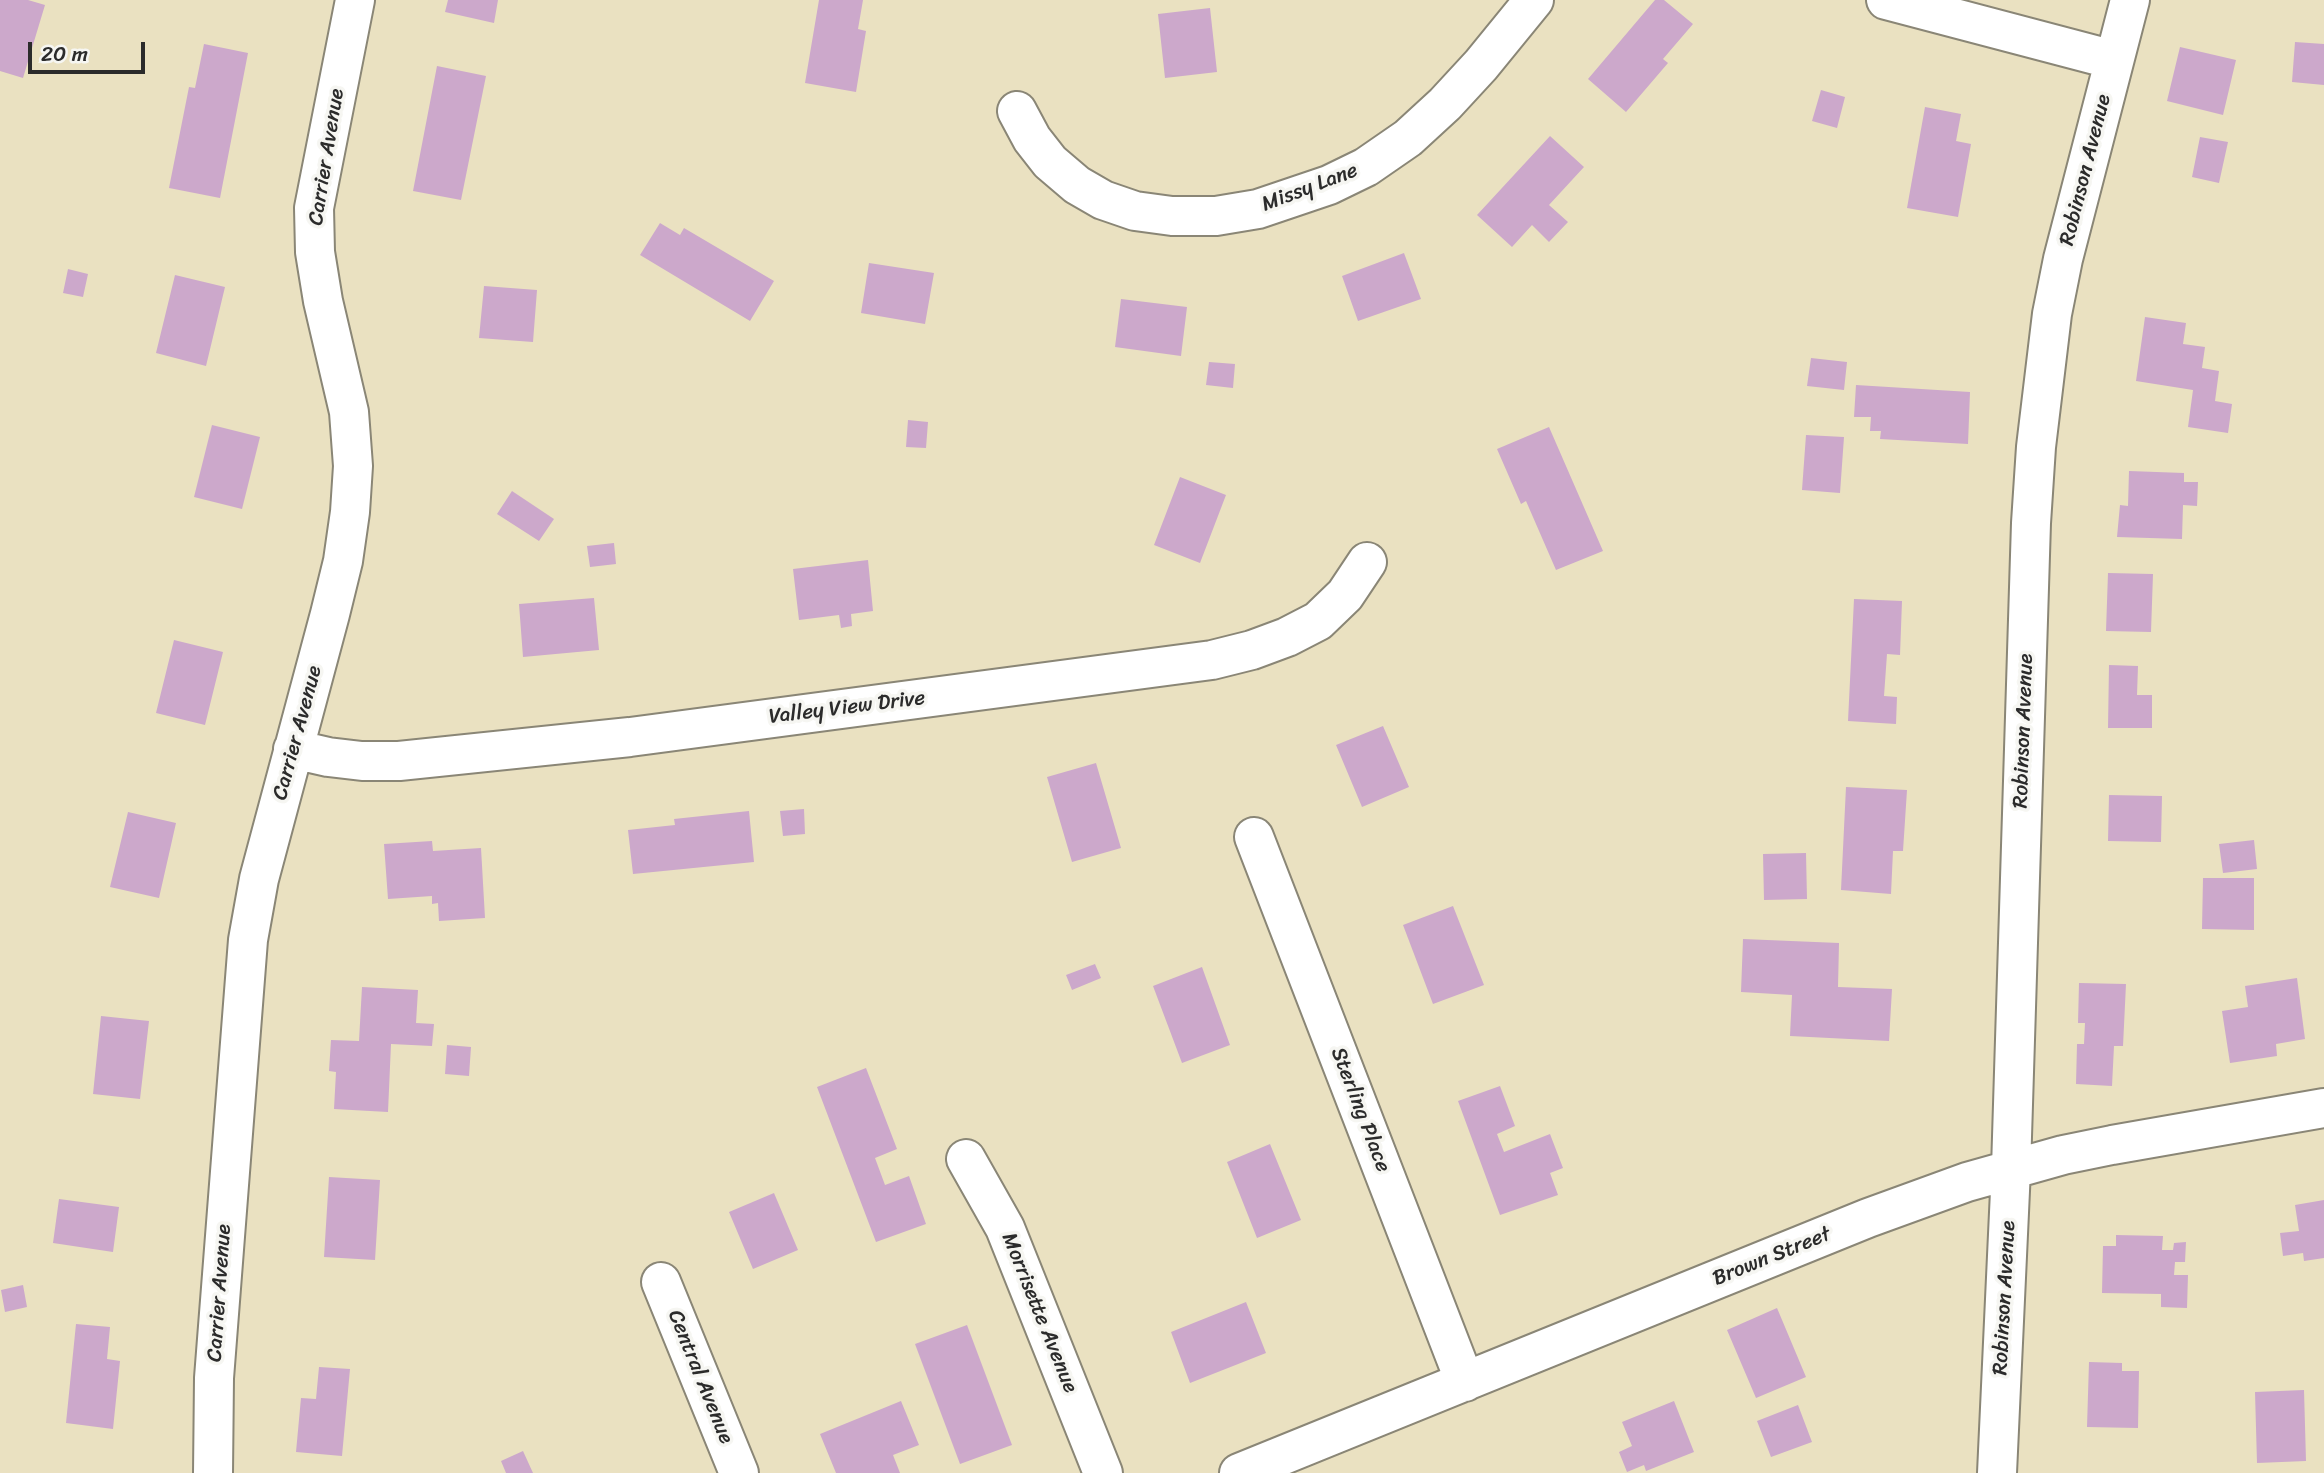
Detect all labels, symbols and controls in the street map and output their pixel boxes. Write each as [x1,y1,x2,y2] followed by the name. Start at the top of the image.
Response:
[32,28,149,72] scale bar
[41,35,88,73] text: 20 m
[304,87,350,227] street label: Carrier Avenue
[2055,92,2117,248] street label: Robinson Avenue
[1258,158,1362,218] street label: Missy Lane
[2009,653,2039,809] street label: Robinson Avenue
[268,663,328,803] street label: Carrier Avenue
[768,686,926,730] street label: Valley View Drive
[1325,1044,1395,1176] street label: Sterling Place
[1988,1220,2022,1376] street label: Robinson Avenue
[1709,1222,1835,1292] street label: Brown Street
[203,1223,237,1363] street label: Carrier Avenue
[995,1229,1083,1397] street label: Morrisette Avenue
[662,1306,738,1448] street label: Central Avenue

